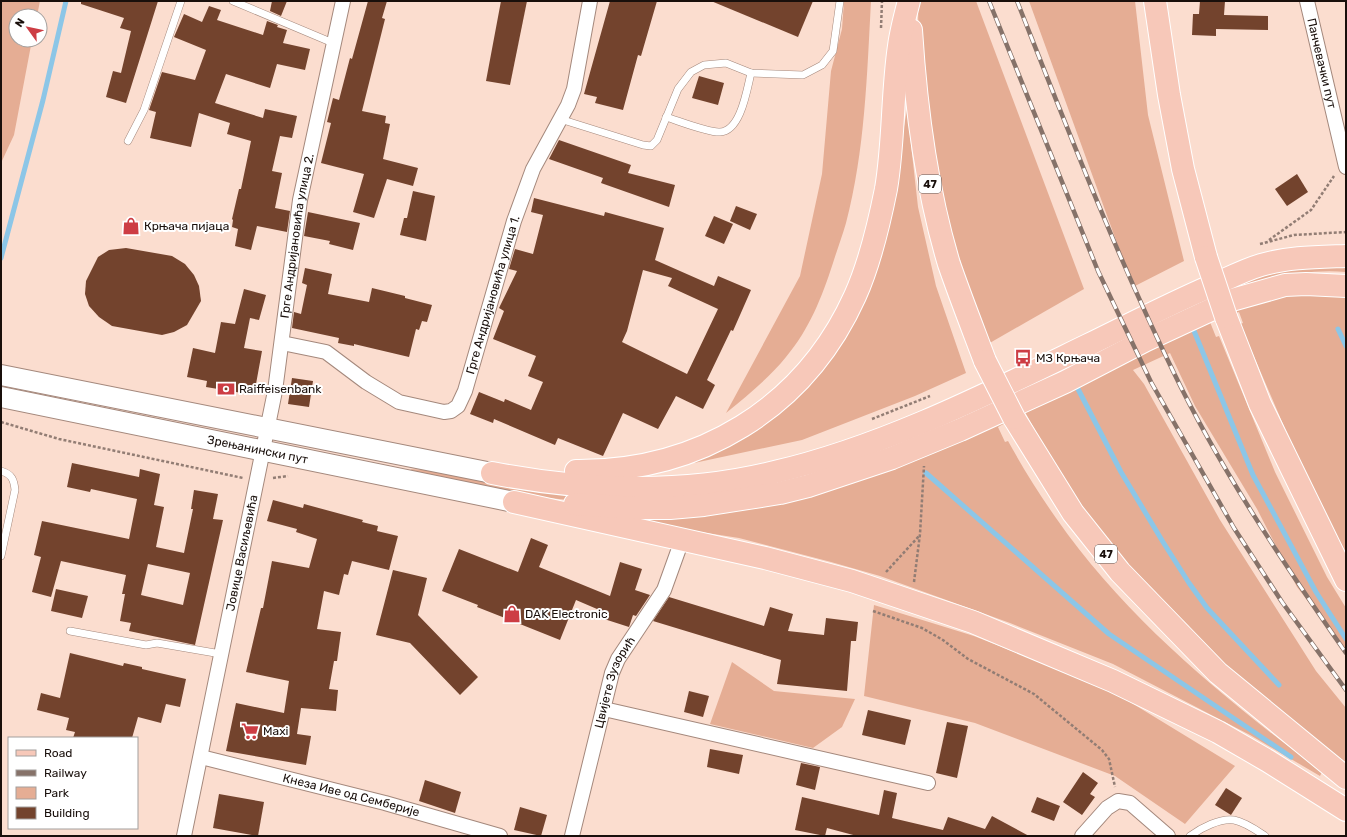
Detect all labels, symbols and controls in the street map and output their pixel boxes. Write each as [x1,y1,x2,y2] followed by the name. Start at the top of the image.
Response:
[8,8,48,48] north arrow
[12,16,28,30] text: N
[1304,17,1339,110] street label: Панчевачки пут
[278,152,317,319] street label: Грге Андријановића улица 2.
[919,175,941,193] road number: 47
[463,213,523,376] street label: Грге Андријановића улица 1.
[121,216,141,236] shop icon: Крњача пијаца
[144,219,229,233] place label: Крњача пијаца
[1013,348,1033,368] bus stop icon: МЗ Крњача
[1036,351,1100,365] place label: МЗ Крњача
[216,379,236,399] bank icon: Raiffeisenbank
[239,382,322,396] place label: Raiffeisenbank
[206,432,309,467] street label: Зрењанински пут
[223,493,261,612] street label: Јовице Васиљевића
[1095,545,1117,563] road number: 47
[502,604,522,624] shop icon: DAK Electronic
[525,607,608,621] place label: DAK Electronic
[592,634,638,730] street label: Цвијете Зузорић
[240,721,260,741] supermarket icon: Maxi
[263,724,289,738] place label: Maxi
[8,737,138,829] legend
[44,746,72,760] text: Road
[44,766,87,780] text: Railway
[281,771,422,820] street label: Кнеза Иве од Семберије
[44,786,70,800] text: Park
[44,806,90,820] text: Building

